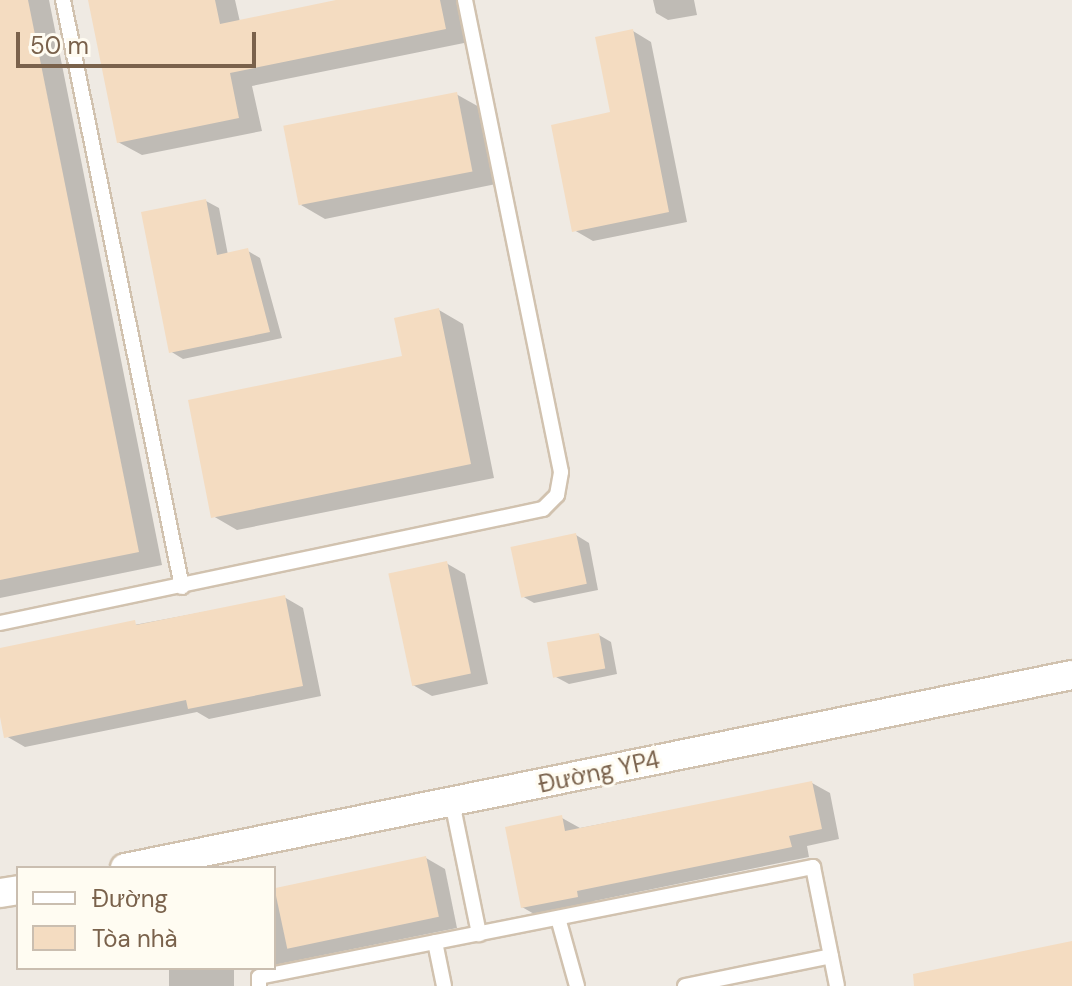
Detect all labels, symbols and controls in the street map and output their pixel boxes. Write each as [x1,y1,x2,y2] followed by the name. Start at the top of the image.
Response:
[20,16,260,66] scale bar
[30,30,89,61] text: 50 m
[536,745,662,799] street label: Đường YP4
[16,866,276,970] legend
[92,883,168,914] text: Đường
[92,923,178,954] text: Tòa nhà

